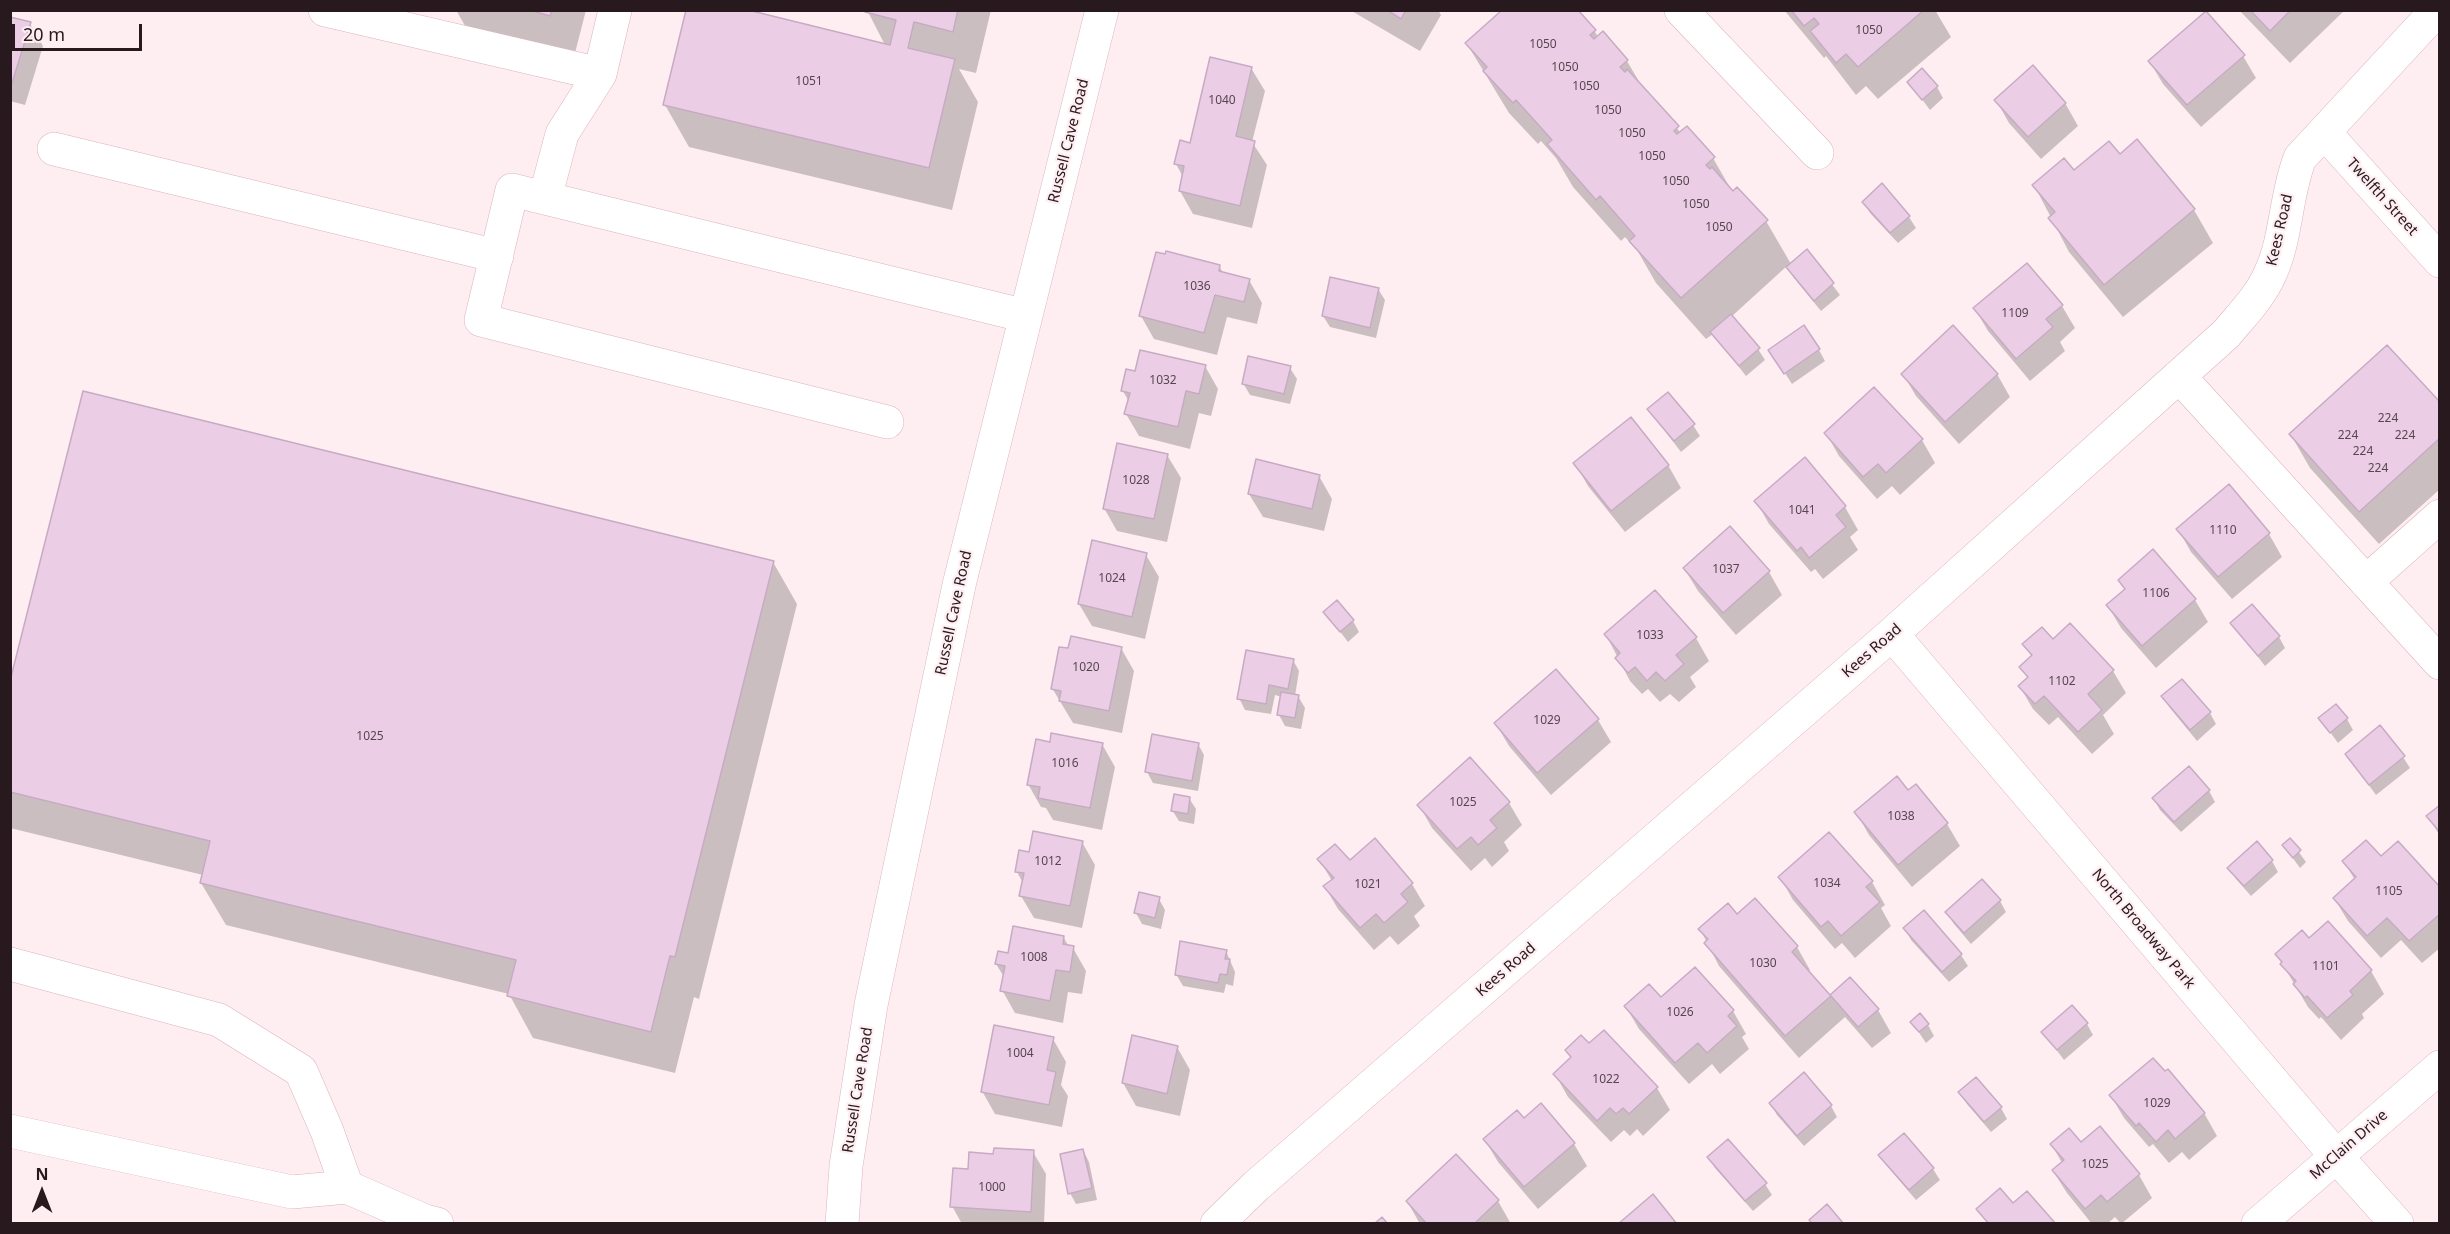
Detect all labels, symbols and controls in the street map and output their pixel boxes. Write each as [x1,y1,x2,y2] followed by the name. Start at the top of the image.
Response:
[15,12,146,50] scale bar
[23,22,65,46] text: 20 m
[1855,24,1883,38] house number: 1050
[1529,38,1557,52] house number: 1050
[1551,61,1579,75] house number: 1050
[795,75,823,89] house number: 1051
[1045,77,1093,205] street label: Russell Cave Road
[1572,80,1600,94] house number: 1050
[1208,94,1236,108] house number: 1040
[1594,104,1622,118] house number: 1050
[1618,127,1646,141] house number: 1050
[1638,150,1666,164] house number: 1050
[2343,155,2421,239] street label: Twelfth Street
[1662,175,1690,189] house number: 1050
[2263,192,2297,268] street label: Kees Road
[1682,198,1710,212] house number: 1050
[1705,221,1733,235] house number: 1050
[1183,280,1211,294] house number: 1036
[2001,307,2029,321] house number: 1109
[1149,374,1177,388] house number: 1032
[2378,412,2398,426] house number: 224
[2338,429,2358,443] house number: 224
[2395,429,2415,443] house number: 224
[2353,445,2373,459] house number: 224
[2368,462,2388,476] house number: 224
[1122,474,1150,488] house number: 1028
[1788,504,1816,518] house number: 1041
[2209,524,2237,538] house number: 1110
[932,549,976,677] street label: Russell Cave Road
[1712,563,1740,577] house number: 1037
[1098,572,1126,586] house number: 1024
[2142,587,2170,601] house number: 1106
[1838,620,1906,682] street label: Kees Road
[1636,629,1664,643] house number: 1033
[1072,661,1100,675] house number: 1020
[2048,675,2076,689] house number: 1102
[1533,714,1561,728] house number: 1029
[356,730,384,744] house number: 1025
[1051,757,1079,771] house number: 1016
[1449,796,1477,810] house number: 1025
[1887,810,1915,824] house number: 1038
[1034,855,1062,869] house number: 1012
[2088,865,2198,993] street label: North Broadway Park
[1813,877,1841,891] house number: 1034
[1354,878,1382,892] house number: 1021
[2375,885,2403,899] house number: 1105
[1472,939,1540,1001] street label: Kees Road
[1020,951,1048,965] house number: 1008
[1749,957,1777,971] house number: 1030
[2312,960,2340,974] house number: 1101
[1666,1006,1694,1020] house number: 1026
[839,1026,877,1154] street label: Russell Cave Road
[1006,1047,1034,1061] house number: 1004
[1592,1073,1620,1087] house number: 1022
[2143,1097,2171,1111] house number: 1029
[2307,1106,2391,1184] street label: McClain Drive
[2081,1158,2109,1172] house number: 1025
[12,1162,72,1222] north arrow
[35,1163,49,1185] text: N
[978,1181,1006,1195] house number: 1000

